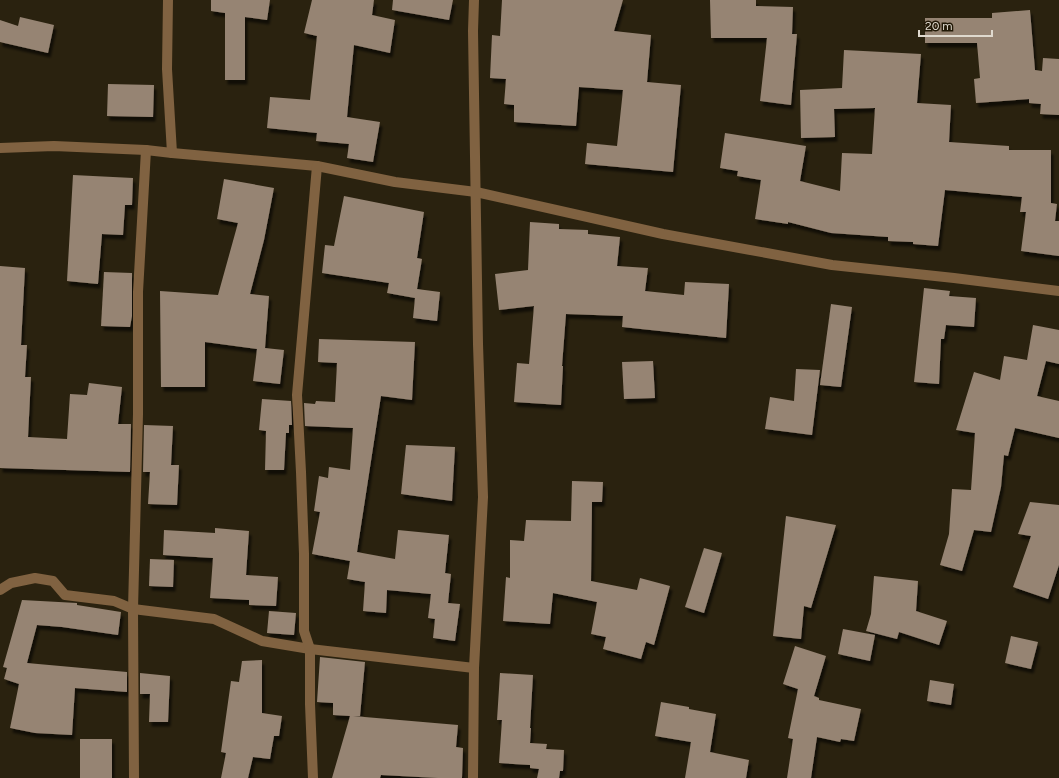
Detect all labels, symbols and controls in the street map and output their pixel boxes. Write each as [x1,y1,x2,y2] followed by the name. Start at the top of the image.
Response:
[919,12,992,38] scale bar
[925,19,953,33] text: 20 m

